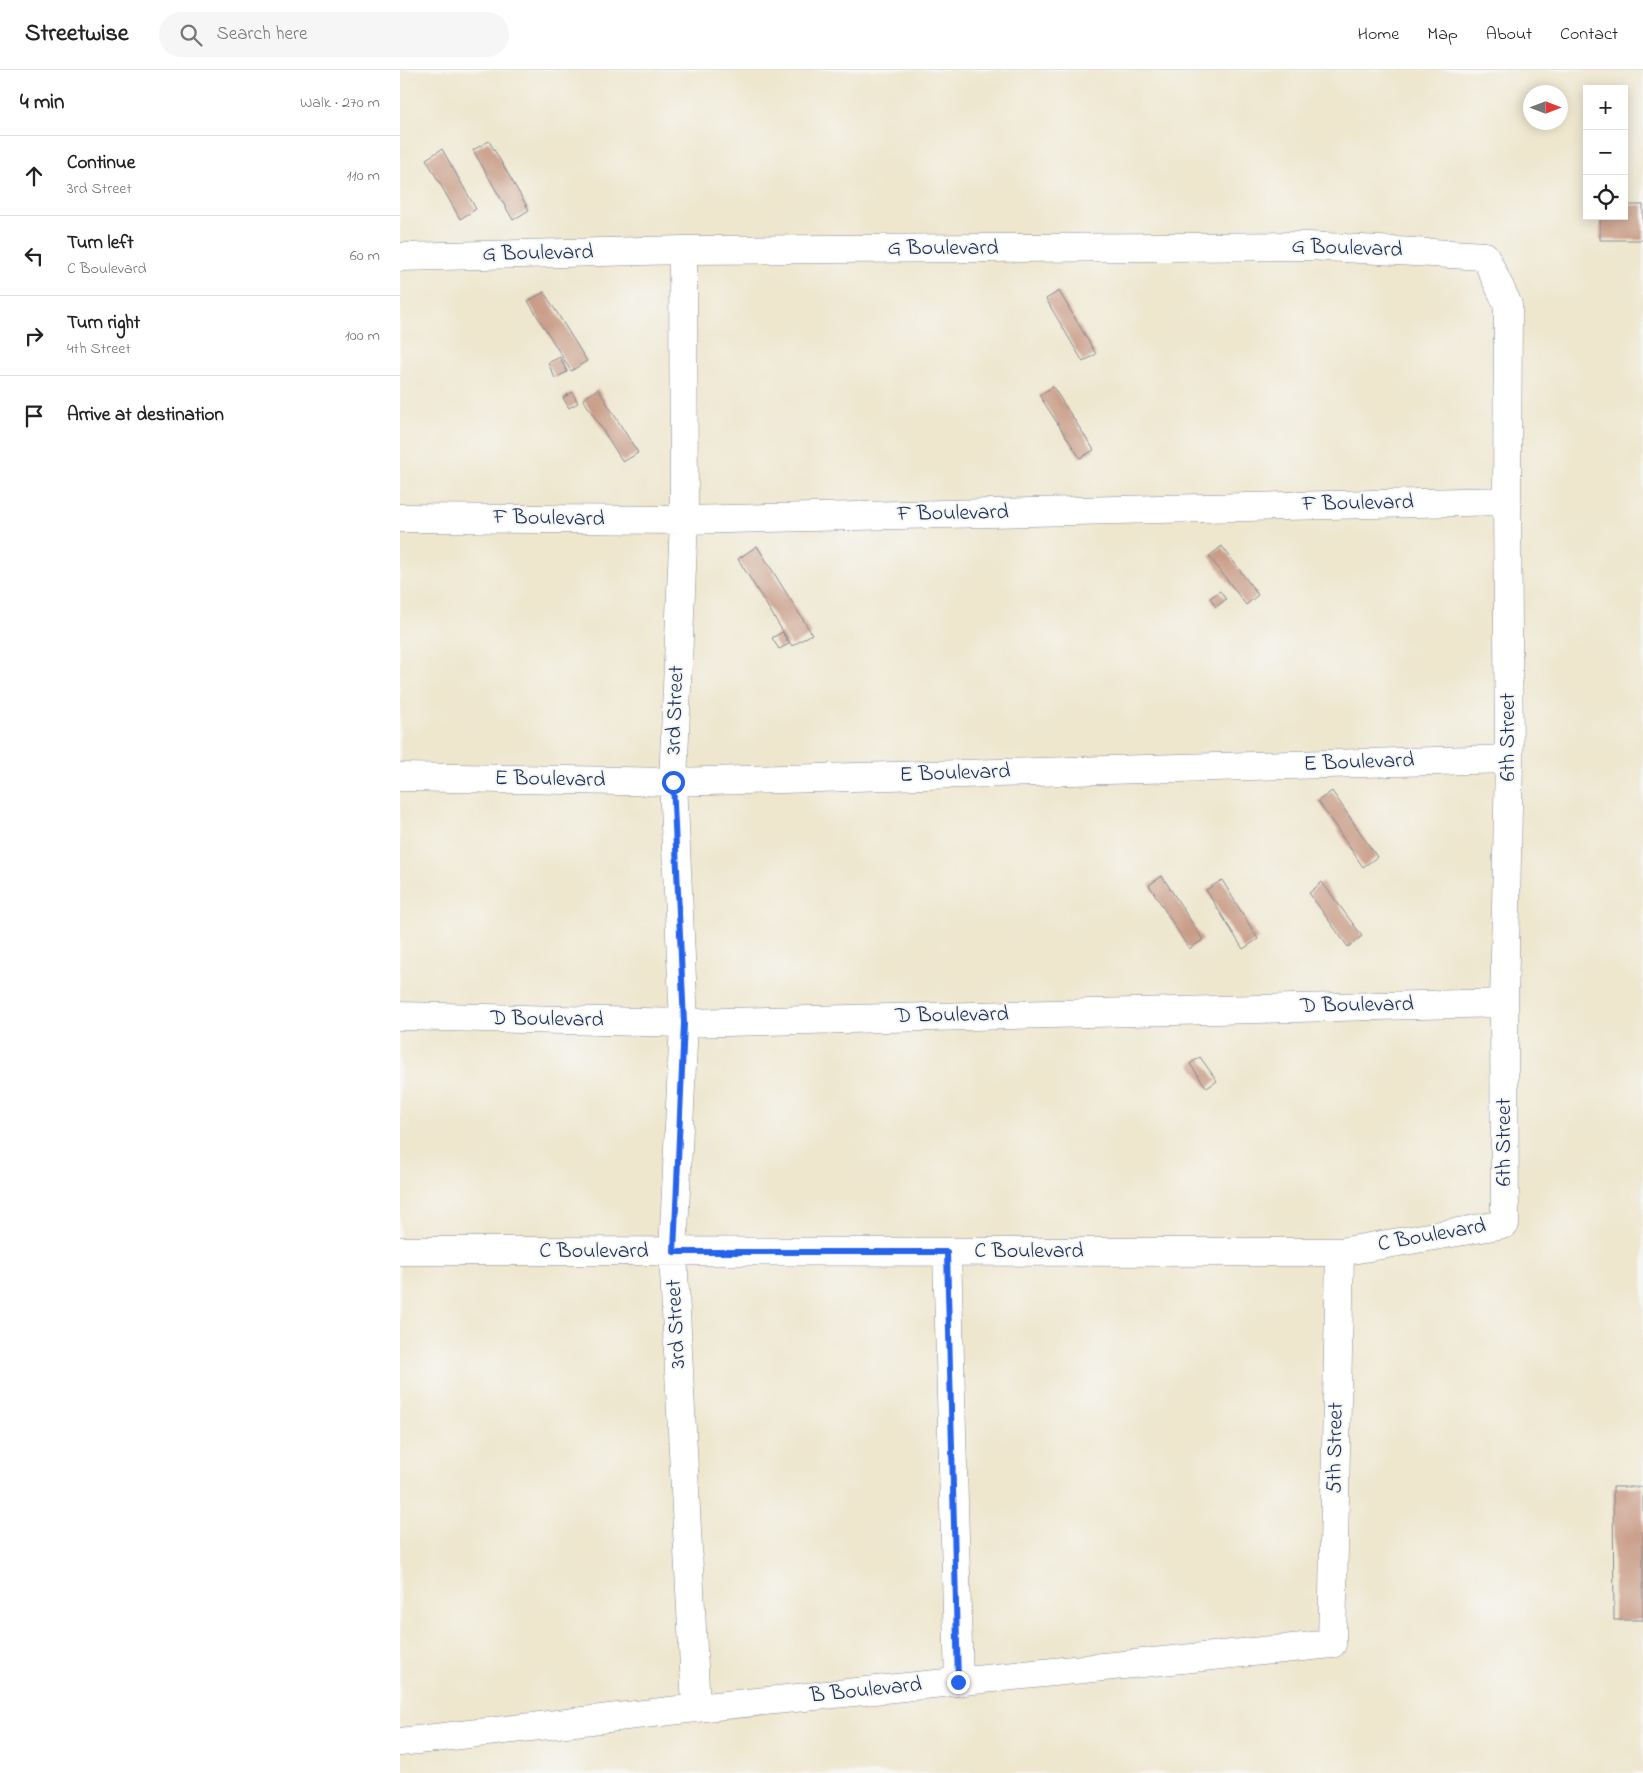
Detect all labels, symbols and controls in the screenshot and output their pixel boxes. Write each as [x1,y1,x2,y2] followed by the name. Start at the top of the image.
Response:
[159,12,509,57] search box
[25,17,129,52] text: Streetwise
[177,21,205,49] icon: search
[217,21,308,48] text: Search here
[1358,22,1399,48] text: Home
[1427,22,1458,48] text: Map
[1486,22,1532,48] text: About
[1560,22,1618,48] text: Contact
[1523,85,1568,130] north arrow
[1583,85,1628,220] map controls
[1583,85,1628,130] button: +
[20,88,64,118] text: 4 min
[300,91,380,115] text: Walk · 270 m
[1583,130,1628,175] button: −
[67,150,135,177] text: Continue
[20,162,48,190] icon: ahead
[346,164,380,188] text: 110 m
[1583,175,1628,220] button: locate
[67,177,132,201] text: 3rd Street
[67,230,134,257] text: Turn left
[1291,231,1403,267] street label: G Boulevard
[887,233,999,265] street label: G Boulevard
[482,237,594,271] street label: G Boulevard
[20,242,48,270] icon: left
[350,244,380,268] text: 60 m
[67,257,147,281] text: C Boulevard
[67,310,140,337] text: Turn right
[20,322,48,350] icon: right
[345,324,380,348] text: 100 m
[67,337,131,361] text: 4th Street
[20,402,48,430] icon: arrive
[67,402,224,429] text: Arrive at destination
[1301,487,1414,521] street label: F Boulevard
[896,497,1009,531] street label: F Boulevard
[492,502,605,536] street label: F Boulevard
[658,664,694,755] street label: 3rd Street
[1493,692,1525,781] street label: 6th Street
[1303,745,1415,781] street label: E Boulevard
[899,756,1011,792] street label: E Boulevard
[494,763,606,797] street label: E Boulevard
[662,771,685,794] route start
[1299,989,1414,1023] street label: D Boulevard
[894,999,1009,1033] street label: D Boulevard
[489,1003,604,1037] street label: D Boulevard
[1489,1097,1521,1186] street label: 6th Street
[1375,1211,1489,1261] street label: C Boulevard
[539,1236,649,1268] street label: C Boulevard
[974,1236,1084,1268] street label: C Boulevard
[659,1278,695,1369] street label: 3rd Street
[1319,1401,1353,1494] street label: 5th Street
[808,1669,923,1713] street label: B Boulevard
[947,1671,970,1694] route end

